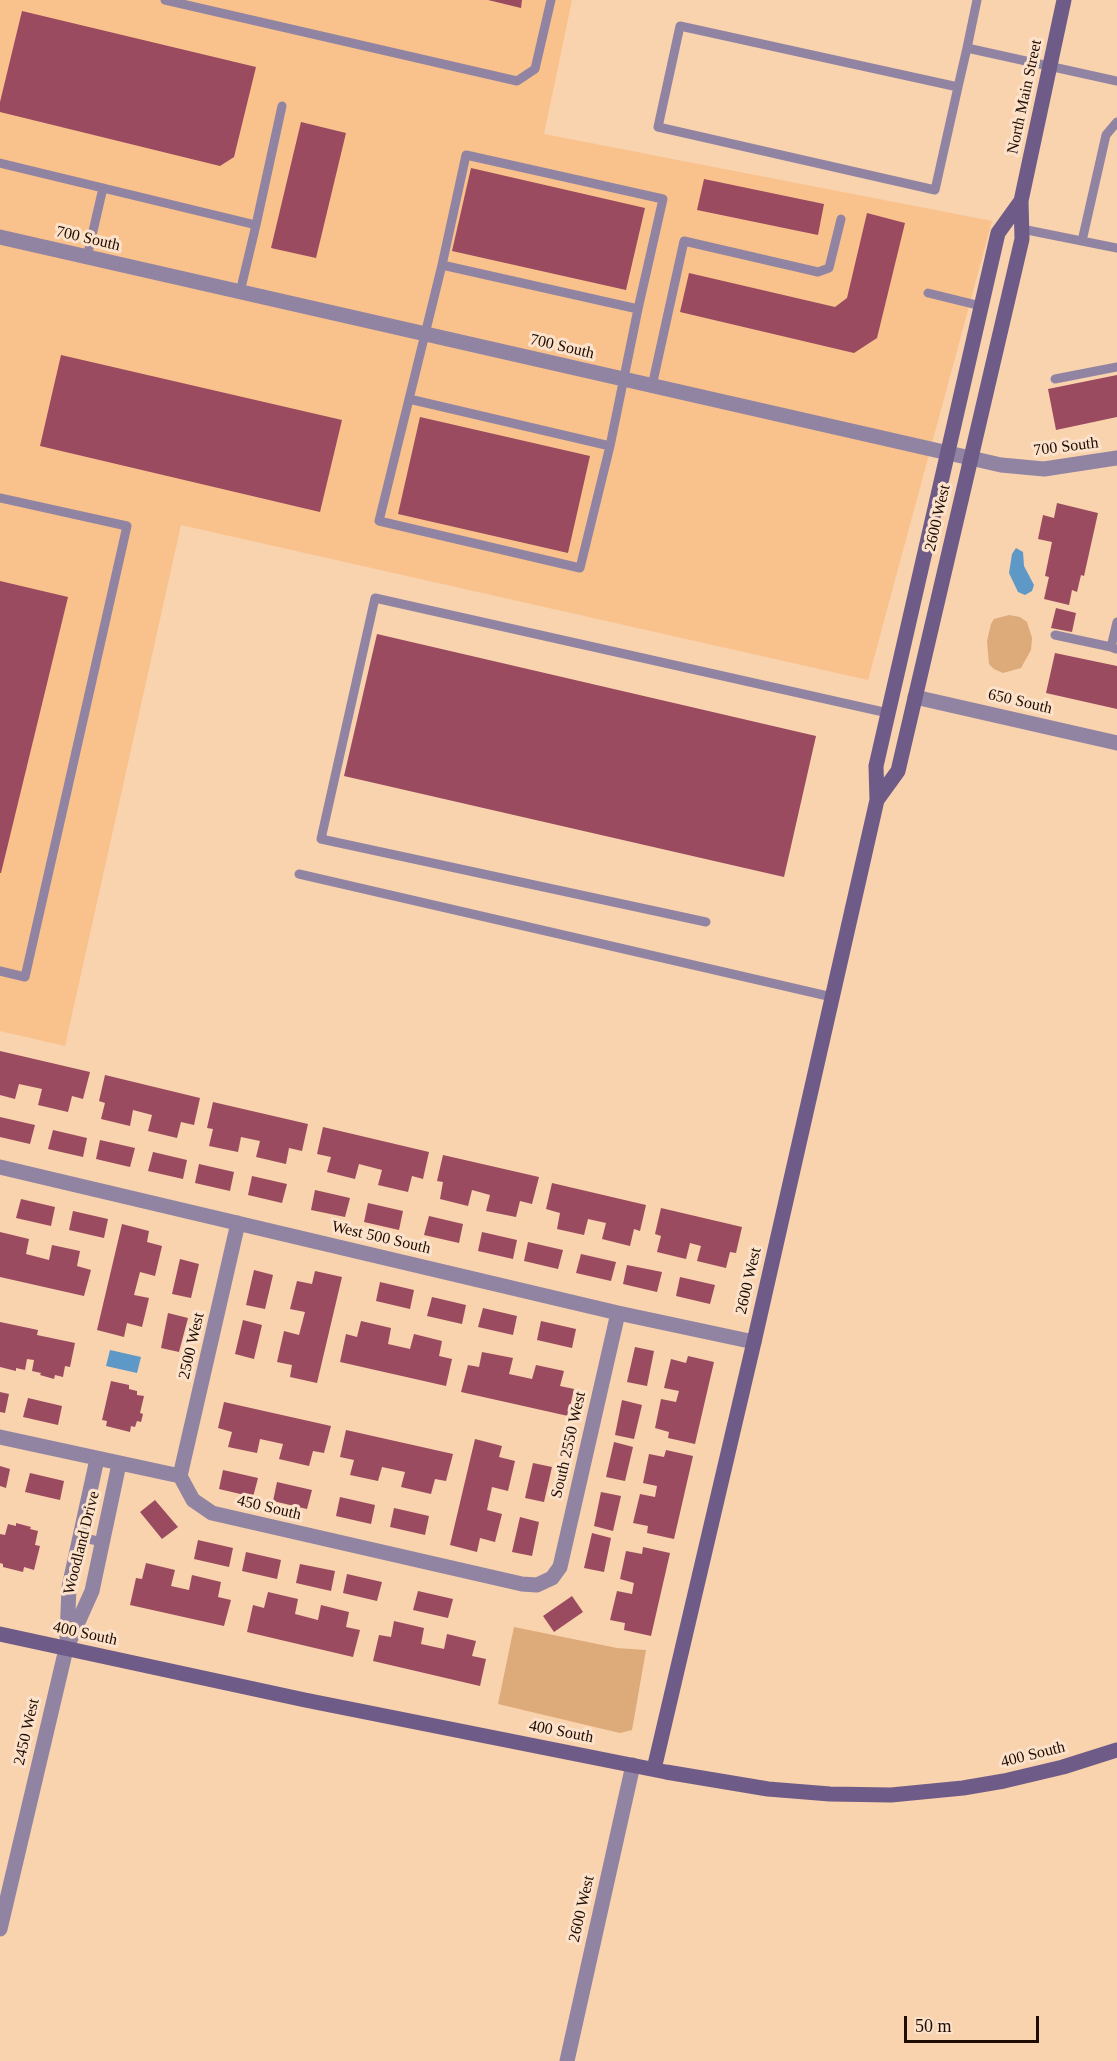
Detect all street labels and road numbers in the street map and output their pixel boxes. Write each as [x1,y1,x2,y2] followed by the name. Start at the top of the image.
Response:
[1004,38,1046,156] street label: North Main Street
[54,222,122,256] street label: 700 South
[528,330,596,364] street label: 700 South
[1032,433,1100,461] street label: 700 South
[921,483,955,553] street label: 2600 West
[986,685,1054,719] street label: 650 South
[330,1217,432,1259] street label: West 500 South
[732,1246,766,1316] street label: 2600 West
[175,1311,209,1381] street label: 2500 West
[547,1390,591,1500] street label: South 2550 West
[60,1489,104,1597] street label: Woodland Drive
[235,1491,303,1525] street label: 450 South
[51,1618,119,1650] street label: 400 South
[10,1697,44,1767] street label: 2450 West
[527,1716,595,1748] street label: 400 South
[999,1738,1067,1772] street label: 400 South
[565,1874,599,1944] street label: 2600 West

